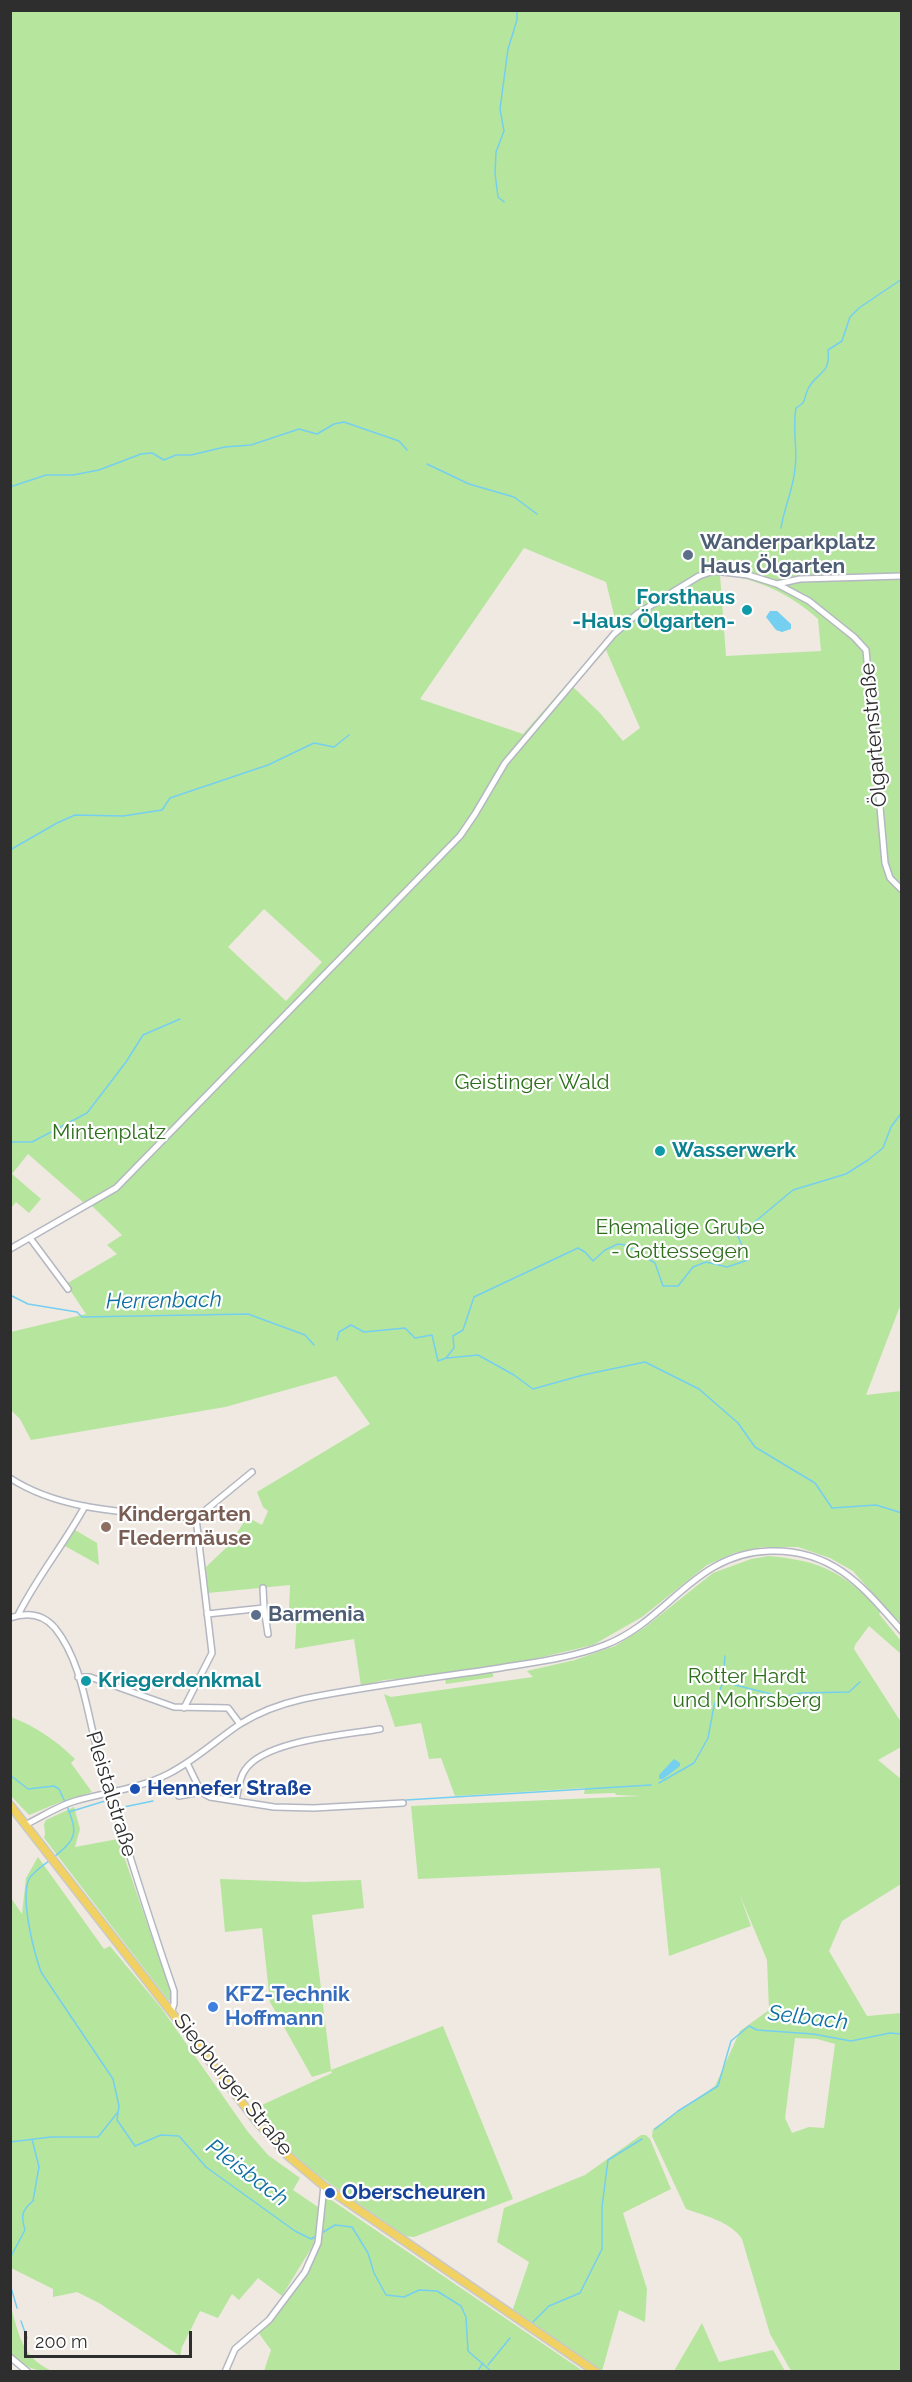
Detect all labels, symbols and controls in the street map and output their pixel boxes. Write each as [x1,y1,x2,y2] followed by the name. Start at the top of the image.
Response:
[700,530,875,580] place label: Wanderparkplatz Haus Ölgarten
[681,548,695,562] marker: Wanderparkplatz Haus Ölgarten
[572,585,735,635] place label: Forsthaus -Haus Ölgarten-
[740,603,754,617] marker: Forsthaus -Haus Ölgarten-
[855,662,893,808] street label: Ölgartenstraße
[454,1070,610,1096] park label: Geistinger Wald
[52,1120,166,1146] park label: Mintenplatz
[672,1138,796,1164] place label: Wasserwerk
[653,1144,667,1158] marker: Wasserwerk
[595,1215,765,1265] park label: Ehemalige Grube - Gottessegen
[106,1287,222,1315] water label: Herrenbach
[118,1502,251,1552] place label: Kindergarten Fledermäuse
[99,1520,113,1534] marker: Kindergarten Fledermäuse
[268,1602,365,1628] place label: Barmenia
[249,1608,263,1622] marker: Barmenia
[673,1664,821,1714] park label: Rotter Hardt und Mohrsberg
[98,1668,261,1694] place label: Kriegerdenkmal
[79,1674,93,1688] marker: Kriegerdenkmal
[80,1728,142,1860] street label: Pleistalstraße
[147,1776,311,1802] place label: Hennefer Straße
[128,1782,142,1796] marker: Hennefer Straße
[225,1982,350,2032] place label: KFZ-Technik Hoffmann
[206,2000,220,2014] marker: KFZ-Technik Hoffmann
[766,2000,850,2036] water label: Selbach
[168,2009,298,2161] street label: Siegburger Straße
[201,2134,293,2212] water label: Pleisbach
[342,2180,486,2206] place label: Oberscheuren
[323,2186,337,2200] marker: Oberscheuren
[27,2319,195,2357] scale bar
[35,2331,88,2352] text: 200 m

